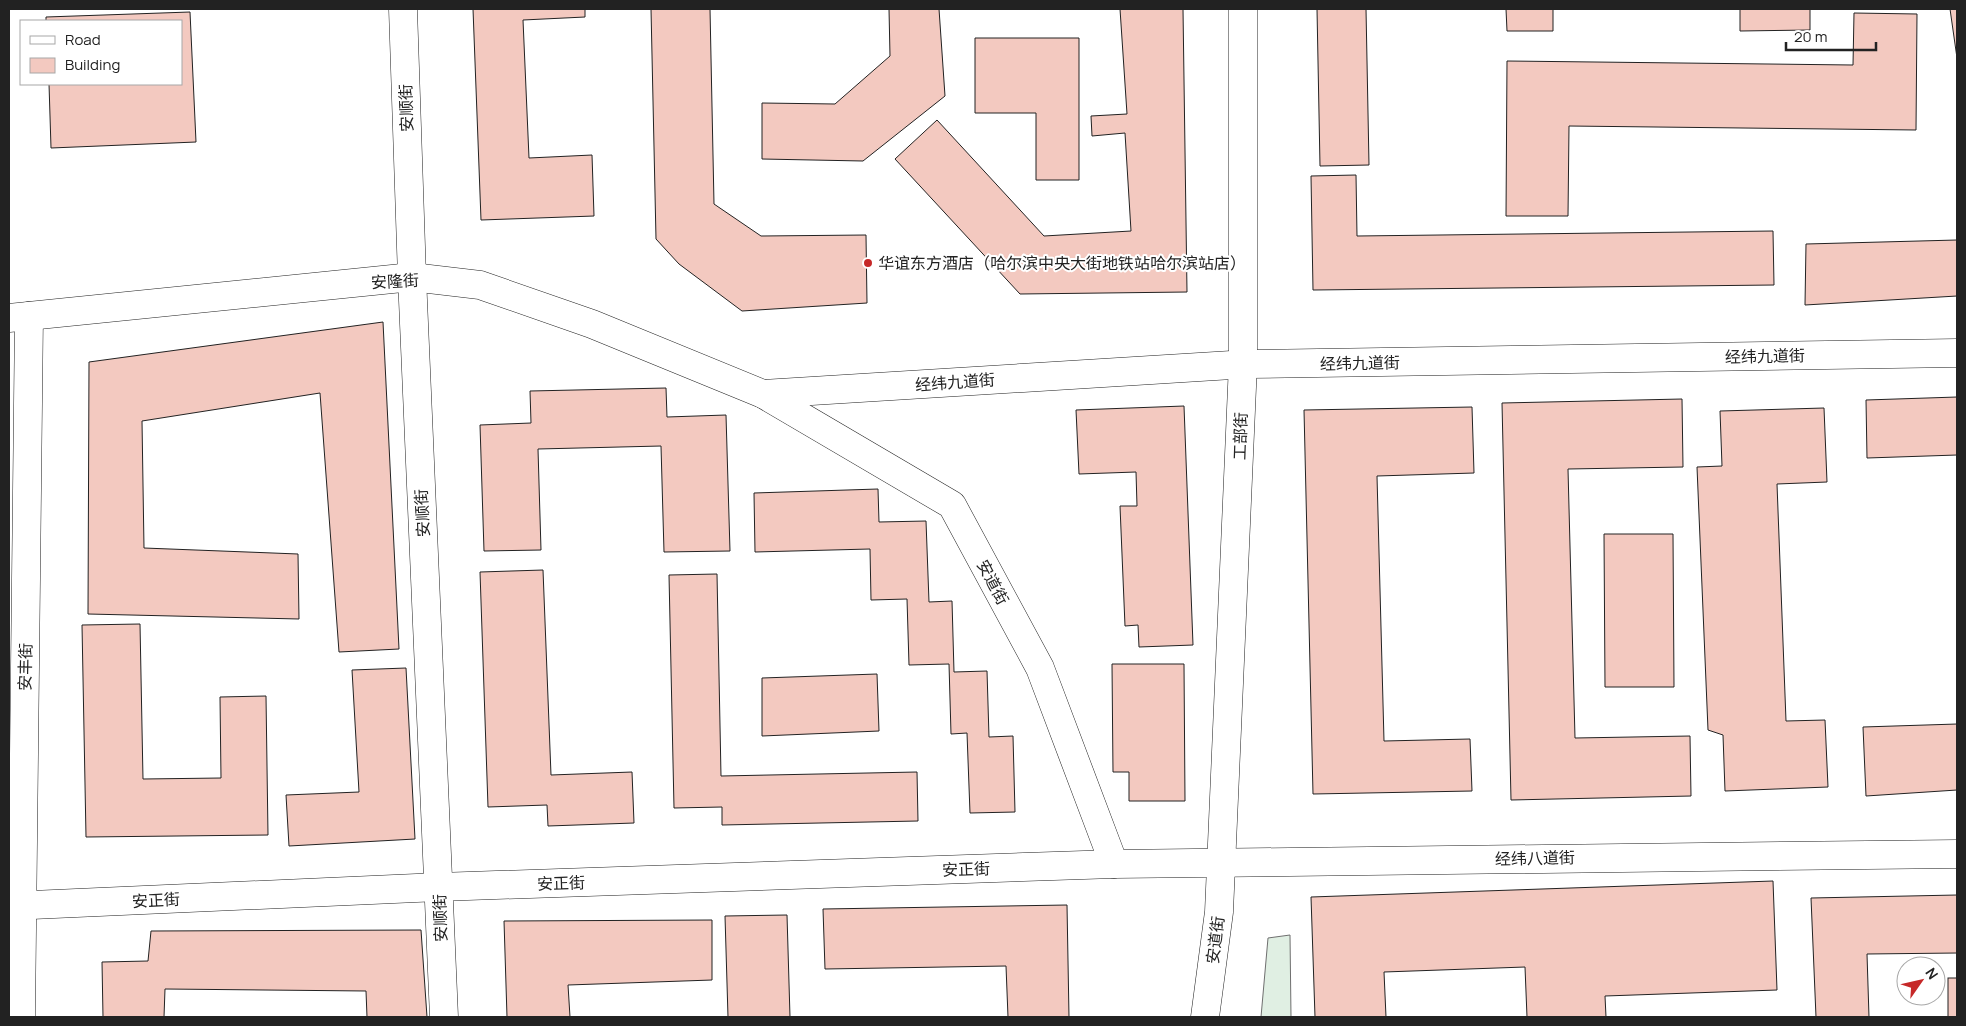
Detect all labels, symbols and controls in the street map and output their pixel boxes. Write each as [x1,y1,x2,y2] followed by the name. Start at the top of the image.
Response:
[20,20,182,85] legend
[1786,20,1876,52] scale bar
[1794,26,1827,47] text: 20 m
[65,29,101,50] text: Road
[65,54,120,75] text: Building
[394,84,418,132] street label: 安顺街
[878,252,1246,274] place label: 华谊东方酒店（哈尔滨中央大街地铁站哈尔滨站店）
[862,257,874,269] marker: 华谊东方酒店（哈尔滨中央大街地铁站哈尔滨站店）
[370,269,420,293] street label: 安隆街
[1725,344,1805,368] street label: 经纬九道街
[1320,351,1400,375] street label: 经纬九道街
[914,368,996,396] street label: 经纬九道街
[1228,412,1252,460] street label: 工部街
[410,488,434,538] street label: 安顺街
[972,556,1014,608] street label: 安道街
[14,643,36,691] street label: 安丰街
[1495,846,1575,870] street label: 经纬八道街
[942,857,990,881] street label: 安正街
[537,871,585,895] street label: 安正街
[131,888,181,912] street label: 安正街
[428,894,452,942] street label: 安顺街
[1201,915,1229,965] street label: 安道街
[1896,956,1946,1006] north arrow
[1922,964,1943,983] text: N

